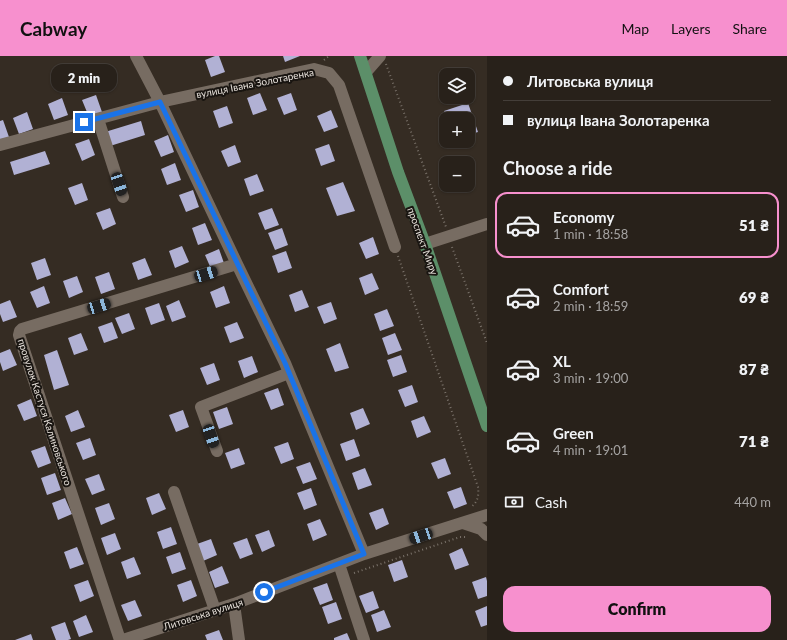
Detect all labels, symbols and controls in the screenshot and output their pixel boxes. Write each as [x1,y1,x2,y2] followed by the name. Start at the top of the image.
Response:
[20,17,87,40] text: Cabway
[621,20,649,37] text: Map
[671,20,711,37] text: Layers
[733,20,767,37] text: Share
[51,64,117,92] callout: 2 min
[195,66,315,100] street label: вулиця Івана Золотаренка
[439,68,475,192] map controls
[439,68,475,104] button: layers
[68,70,100,86] text: 2 min
[527,72,653,90] text: Литовська вулиця
[527,111,710,129] text: вулиця Івана Золотаренка
[439,112,475,148] button: +
[75,113,93,131] route end
[439,156,475,192] button: −
[503,157,612,179] text: Choose a ride
[110,171,128,197] car
[405,206,441,277] street label: проспект Миру
[505,207,541,243] icon: car
[553,208,614,226] text: Economy
[739,216,769,234] text: 51 ₴
[553,226,628,242] text: 1 min · 18:58
[193,265,219,283] car
[505,279,541,315] icon: car
[553,280,609,298] text: Comfort
[739,288,769,306] text: 69 ₴
[86,297,112,315] car
[553,298,628,314] text: 2 min · 18:59
[16,337,75,487] street label: провулок Кастуся Калиновського
[505,351,541,387] icon: car
[553,352,571,370] text: XL
[739,360,769,378] text: 87 ₴
[553,370,628,386] text: 3 min · 19:00
[201,423,221,449] car
[505,423,541,459] icon: car
[553,424,594,442] text: Green
[739,432,769,450] text: 71 ₴
[553,442,628,458] text: 4 min · 19:01
[503,491,525,513] icon: cash
[535,493,567,511] text: Cash
[734,494,771,510] text: 440 m
[408,527,434,545] car
[255,583,273,601] route start
[503,586,771,632] button: Confirm
[161,595,244,633] street label: Литовська вулиця

